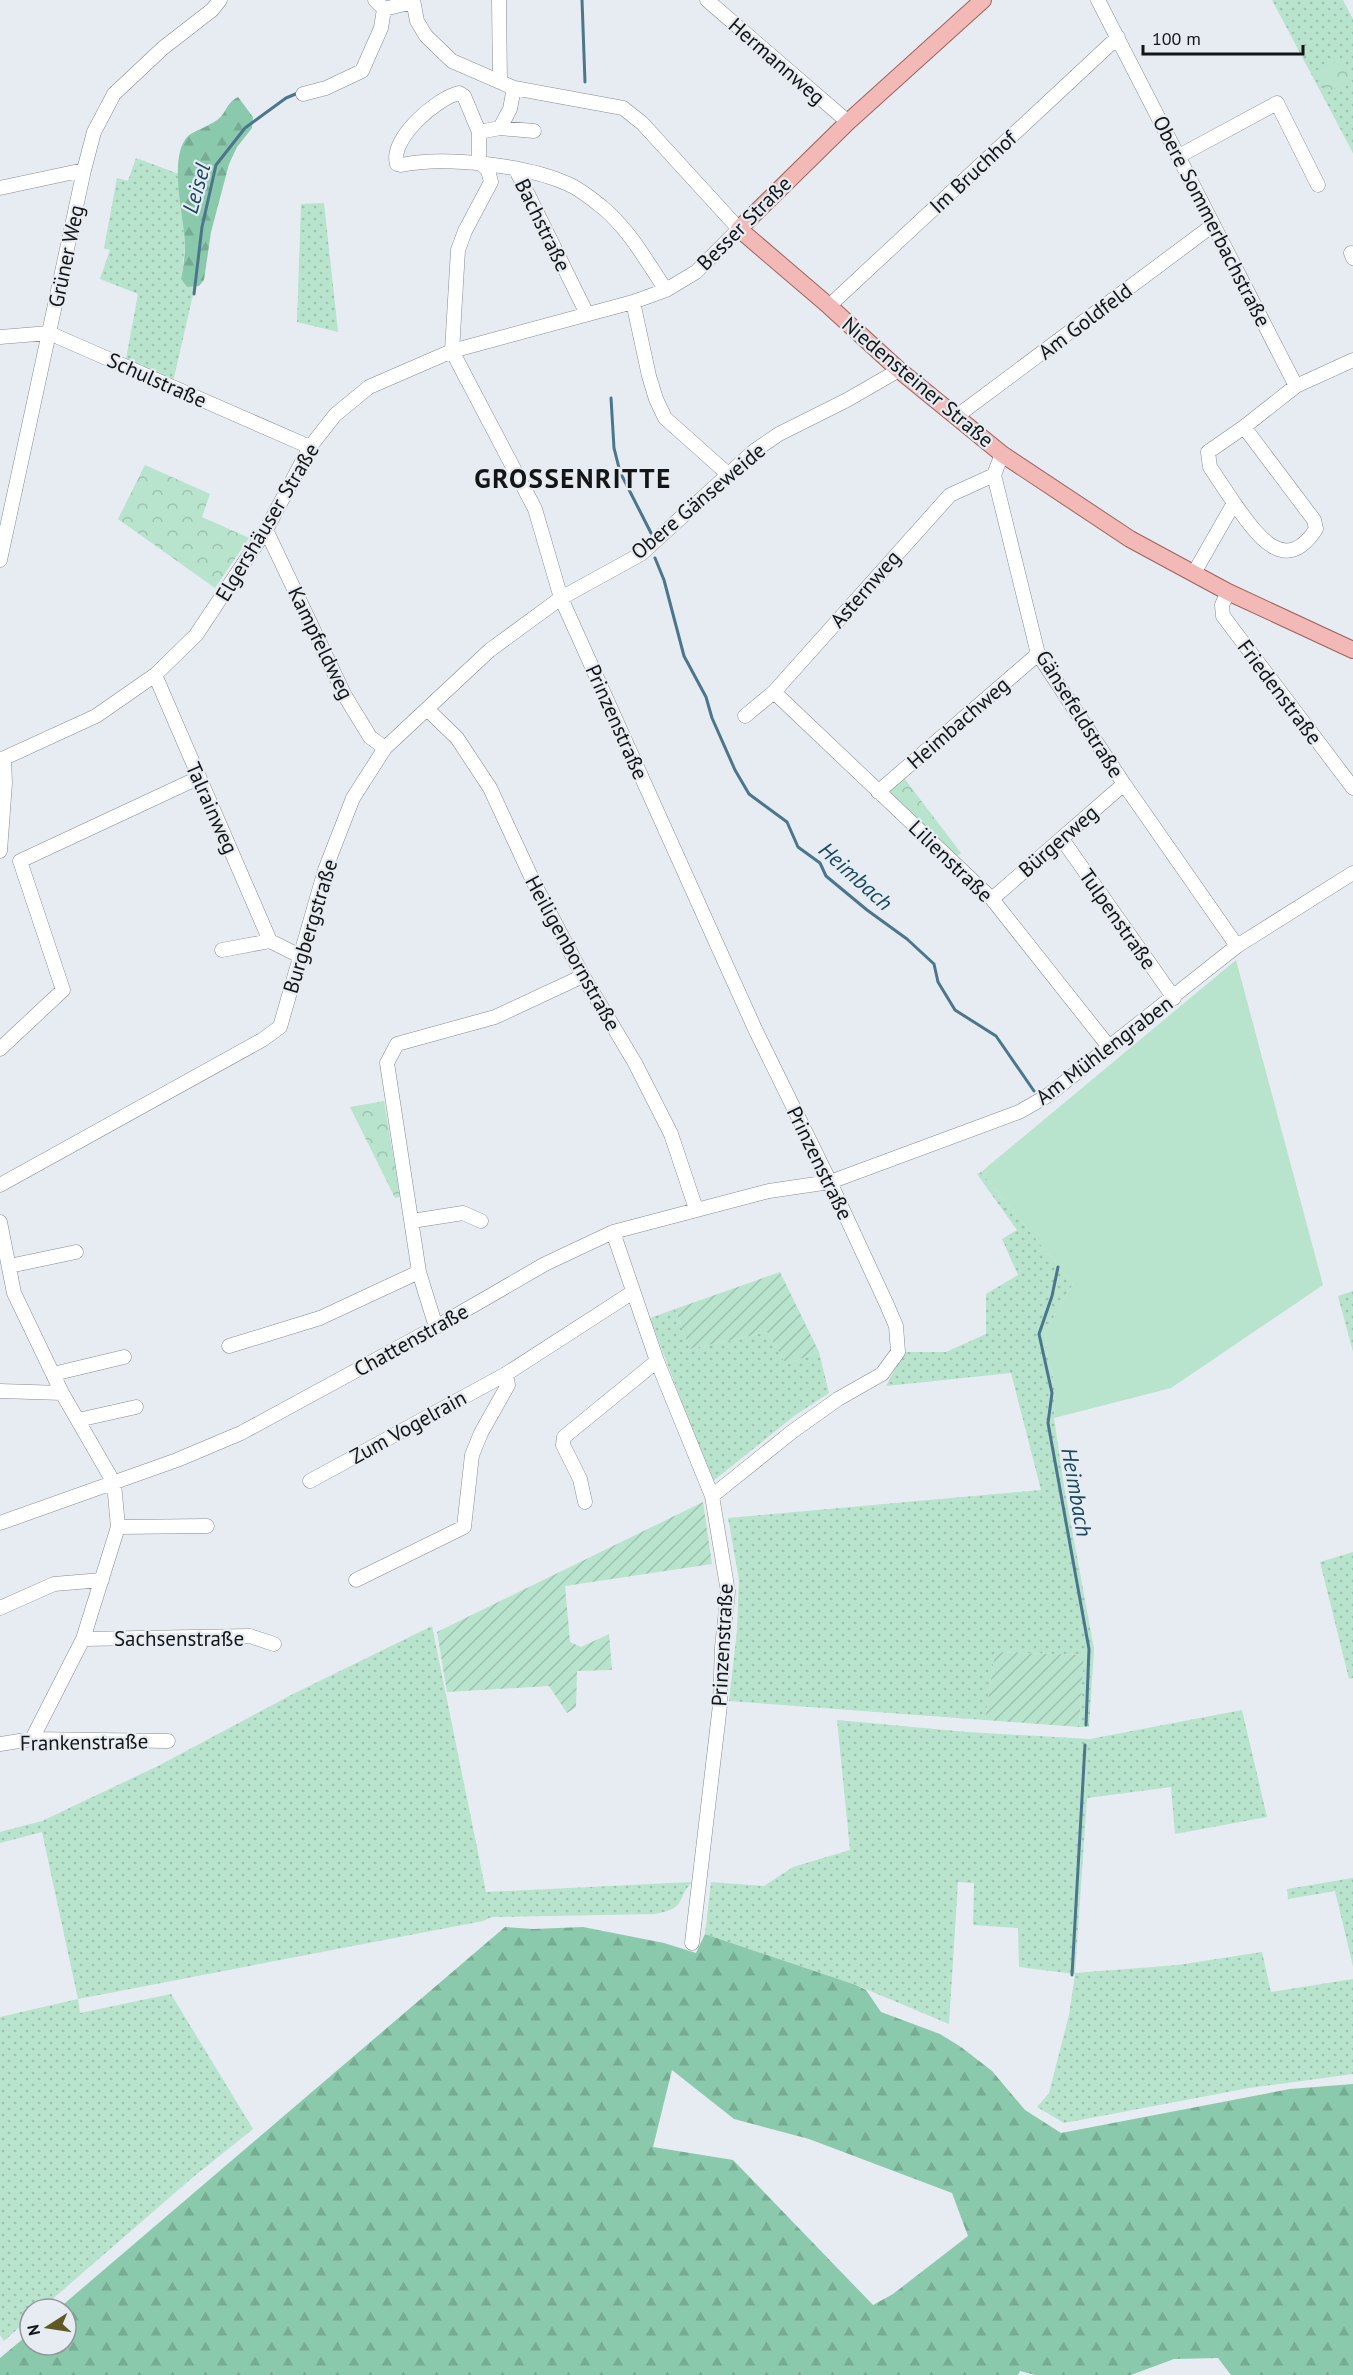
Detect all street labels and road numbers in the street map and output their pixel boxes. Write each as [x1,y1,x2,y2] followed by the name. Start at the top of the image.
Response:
[723,12,831,110] street label: Hermannweg
[1147,111,1277,331] street label: Obere Sommerbachstraße
[924,124,1023,219] street label: Im Bruchhof
[691,170,797,276] street label: Besser Straße
[509,174,577,276] street label: Bachstraße
[42,202,90,310] street label: Grüner Weg
[1033,277,1137,365] street label: Am Goldfeld
[837,311,999,453] street label: Niedensteiner Straße
[103,346,211,414] street label: Schulstraße
[625,437,771,565] street label: Obere Gänseweide
[209,438,325,606] street label: Elgershäuser Straße
[824,545,906,633] street label: Asternweg
[282,582,360,704] street label: Kampfeldweg
[1232,634,1328,750] street label: Friedenstraße
[1030,645,1130,783] street label: Gänsefeldstraße
[580,660,654,784] street label: Prinzenstraße
[901,671,1015,775] street label: Heimbachweg
[180,758,244,858] street label: Talrainweg
[1013,799,1103,883] street label: Bürgerweg
[903,814,999,908] street label: Lilienstraße
[277,856,343,996] street label: Burgbergstraße
[1073,863,1163,975] street label: Tulpenstraße
[519,871,627,1035] street label: Heiligenbornstraße
[1030,990,1178,1110] street label: Am Mühlengraben
[781,1102,859,1224] street label: Prinzenstraße
[349,1297,473,1383] street label: Chattenstraße
[345,1384,471,1470] street label: Zum Vogelrain
[705,1583,739,1707] street label: Prinzenstraße
[114,1625,244,1652] street label: Sachsenstraße
[20,1727,148,1757] street label: Frankenstraße

